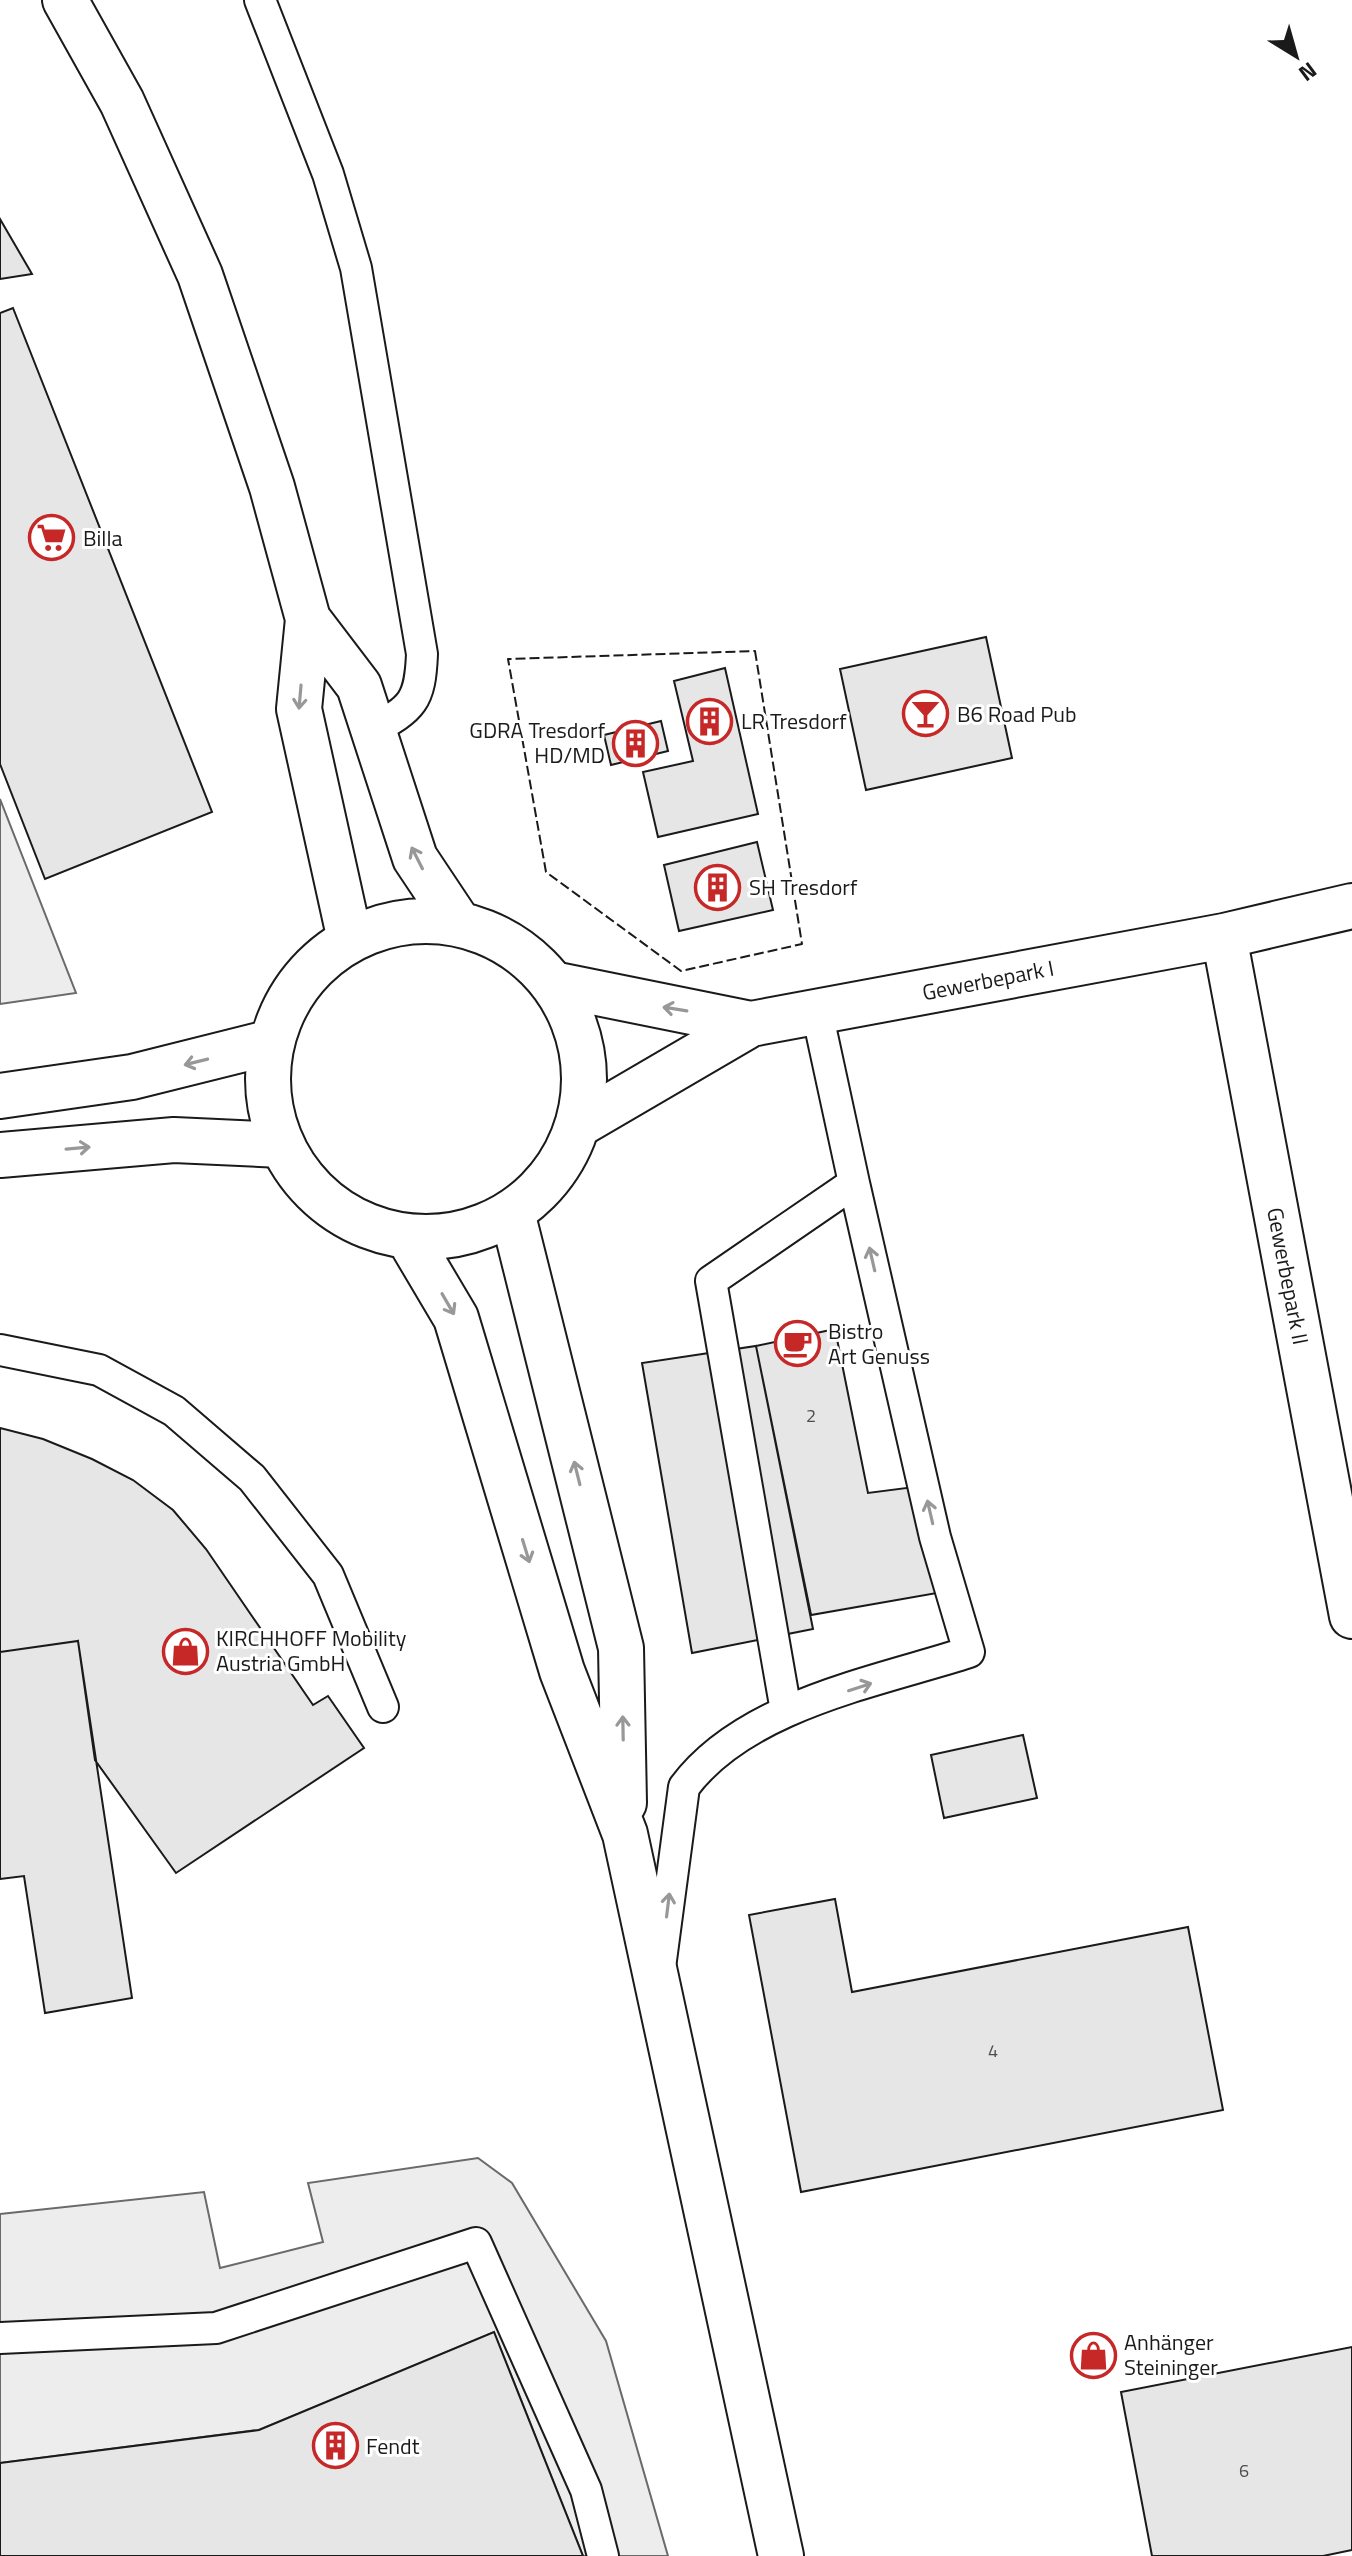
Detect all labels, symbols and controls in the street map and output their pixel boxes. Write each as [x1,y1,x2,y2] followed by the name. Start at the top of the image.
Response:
[1256,16,1336,96] north arrow
[1292,54,1324,90] text: N
[28,514,76,562] supermarket icon: Billa
[83,521,123,555] place label: Billa
[292,683,307,710] one-way arrow
[902,690,950,738] bar icon: B6 Road Pub
[686,697,734,745] building icon: LR Tresdorf
[957,697,1076,731] place label: B6 Road Pub
[741,704,847,738] place label: LR Tresdorf
[469,713,606,772] place label: GDRA Tresdorf HD/MD
[612,719,660,767] building icon: GDRA Tresdorf HD/MD
[409,847,424,870] one-way arrow
[694,863,742,911] building icon: SH Tresdorf
[749,870,858,904] place label: SH Tresdorf
[919,951,1057,1009] street label: Gewerbepark I
[662,1001,688,1016] one-way arrow
[184,1055,210,1070] one-way arrow
[64,1140,91,1155] one-way arrow
[1258,1205,1318,1347] street label: Gewerbepark II
[863,1247,878,1272] one-way arrow
[440,1292,456,1315] one-way arrow
[828,1314,930,1373] place label: Bistro Art Genuss
[773,1320,821,1368] cafe icon: Bistro Art Genuss
[806,1402,816,1429] house number: 2
[568,1461,583,1487] one-way arrow
[922,1500,937,1526] one-way arrow
[519,1538,534,1564] one-way arrow
[216,1621,407,1680] place label: KIRCHHOFF Mobility Austria GmbH
[161,1627,209,1675] shop icon: KIRCHHOFF Mobility Austria GmbH
[847,1679,872,1693] one-way arrow
[615,1715,630,1742] one-way arrow
[661,1892,676,1918] one-way arrow
[988,2037,998,2064] house number: 4
[1124,2325,1218,2384] place label: Anhänger Steininger
[1069,2331,1117,2379] shop icon: Anhänger Steininger
[311,2422,359,2470] building icon: Fendt
[366,2429,420,2463] place label: Fendt
[1239,2457,1249,2484] house number: 6

